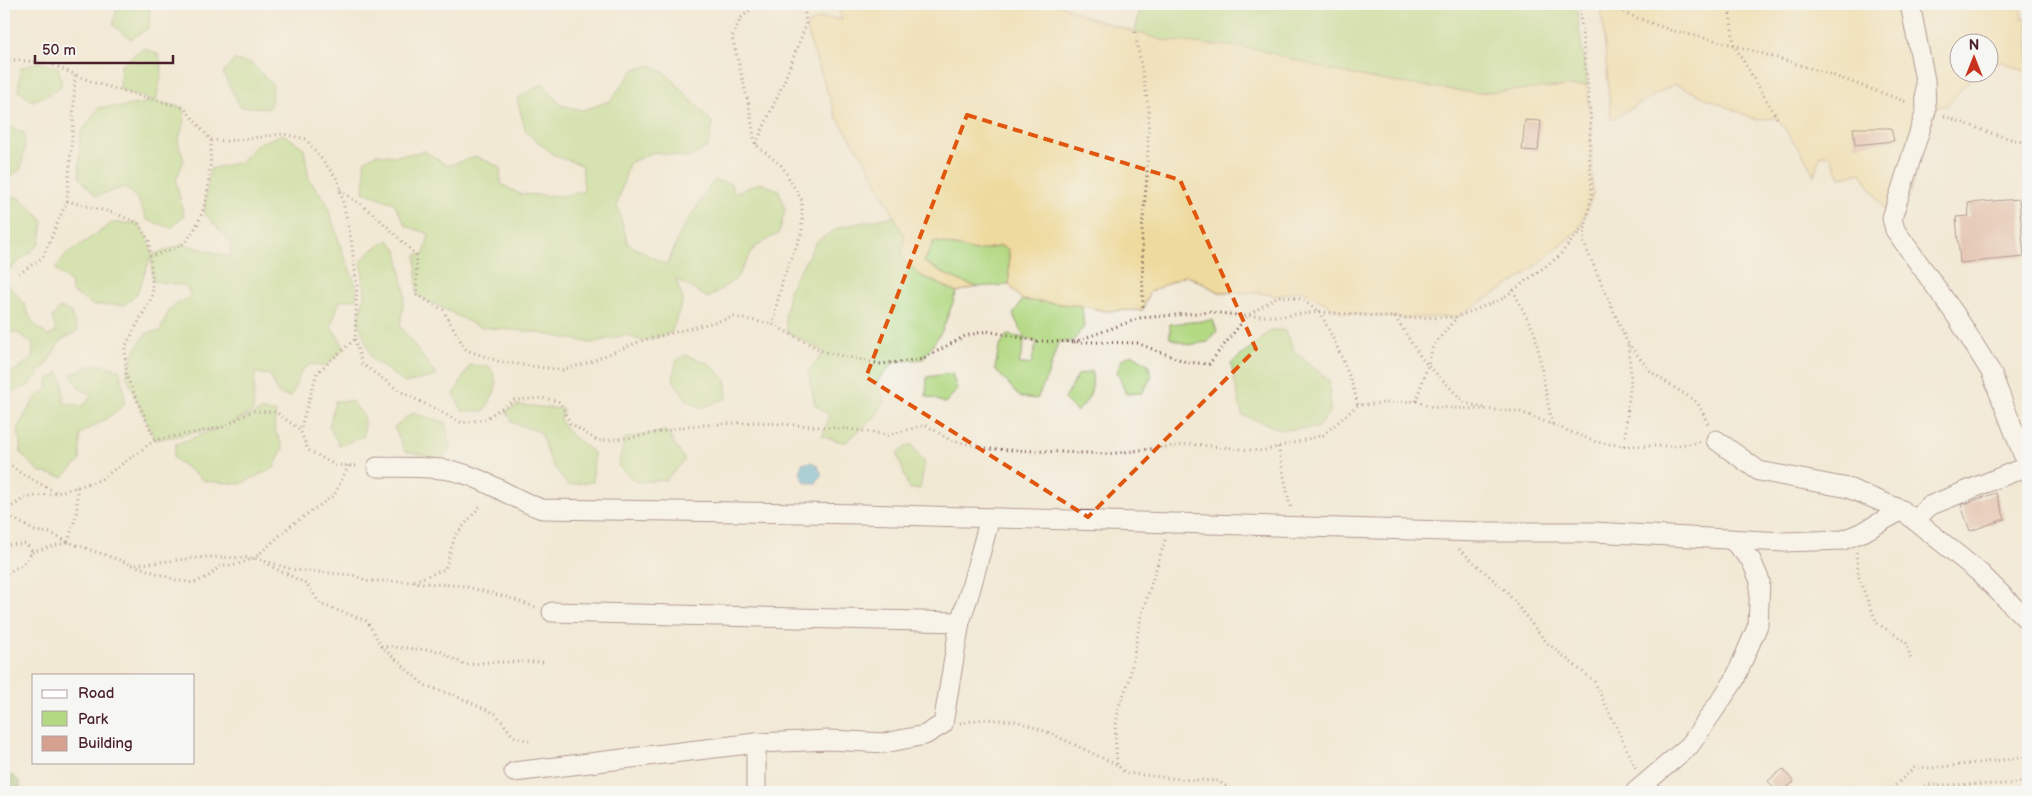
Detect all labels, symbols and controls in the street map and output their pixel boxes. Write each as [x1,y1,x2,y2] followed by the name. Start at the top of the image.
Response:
[35,32,172,64] scale bar
[1950,32,2000,82] north arrow
[1969,37,1979,54] text: N
[42,41,76,60] text: 50 m
[32,674,195,764] legend
[78,684,114,703] text: Road
[78,710,109,729] text: Park
[78,734,133,753] text: Building

